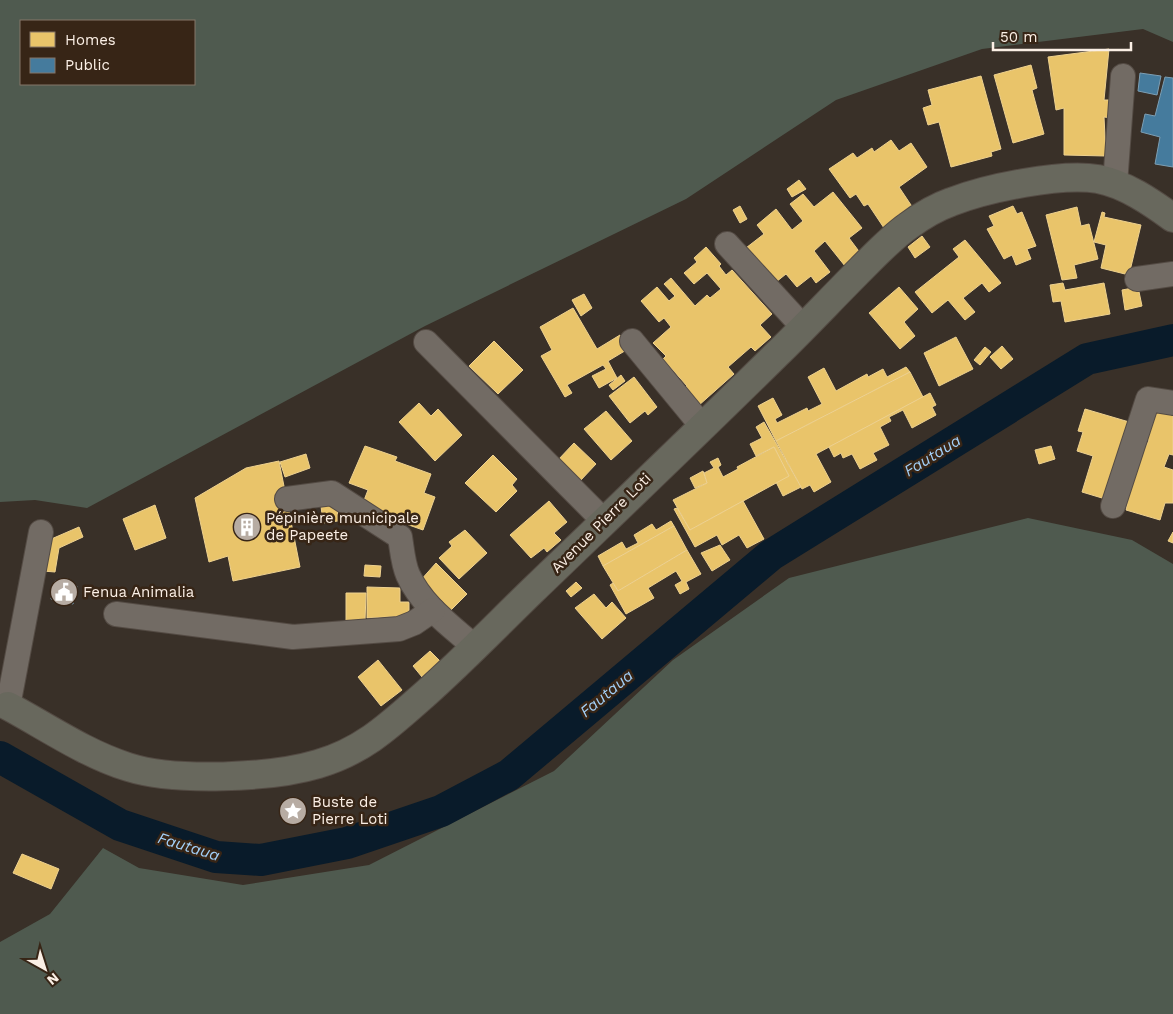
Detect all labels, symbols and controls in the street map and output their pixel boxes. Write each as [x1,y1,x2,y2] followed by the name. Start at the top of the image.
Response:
[20,20,195,85] legend
[993,20,1130,52] scale bar
[1000,28,1037,46] text: 50 m
[65,31,116,49] text: Homes
[65,56,110,74] text: Public
[900,430,964,480] water label: Fautaua
[547,469,655,577] street label: Avenue Pierre Loti
[266,509,419,544] place label: Pépinière municipale de Papeete
[232,512,262,542] building icon: Pépinière municipale de Papeete
[49,577,79,607] public building icon: Fenua Animalia
[83,583,195,601] place label: Fenua Animalia
[576,666,637,721] water label: Fautaua
[312,793,387,828] place label: Buste de Pierre Loti
[278,796,308,826] place icon: Buste de Pierre Loti
[156,828,222,865] water label: Fautaua
[20,944,70,994] north arrow
[44,970,62,989] text: N

